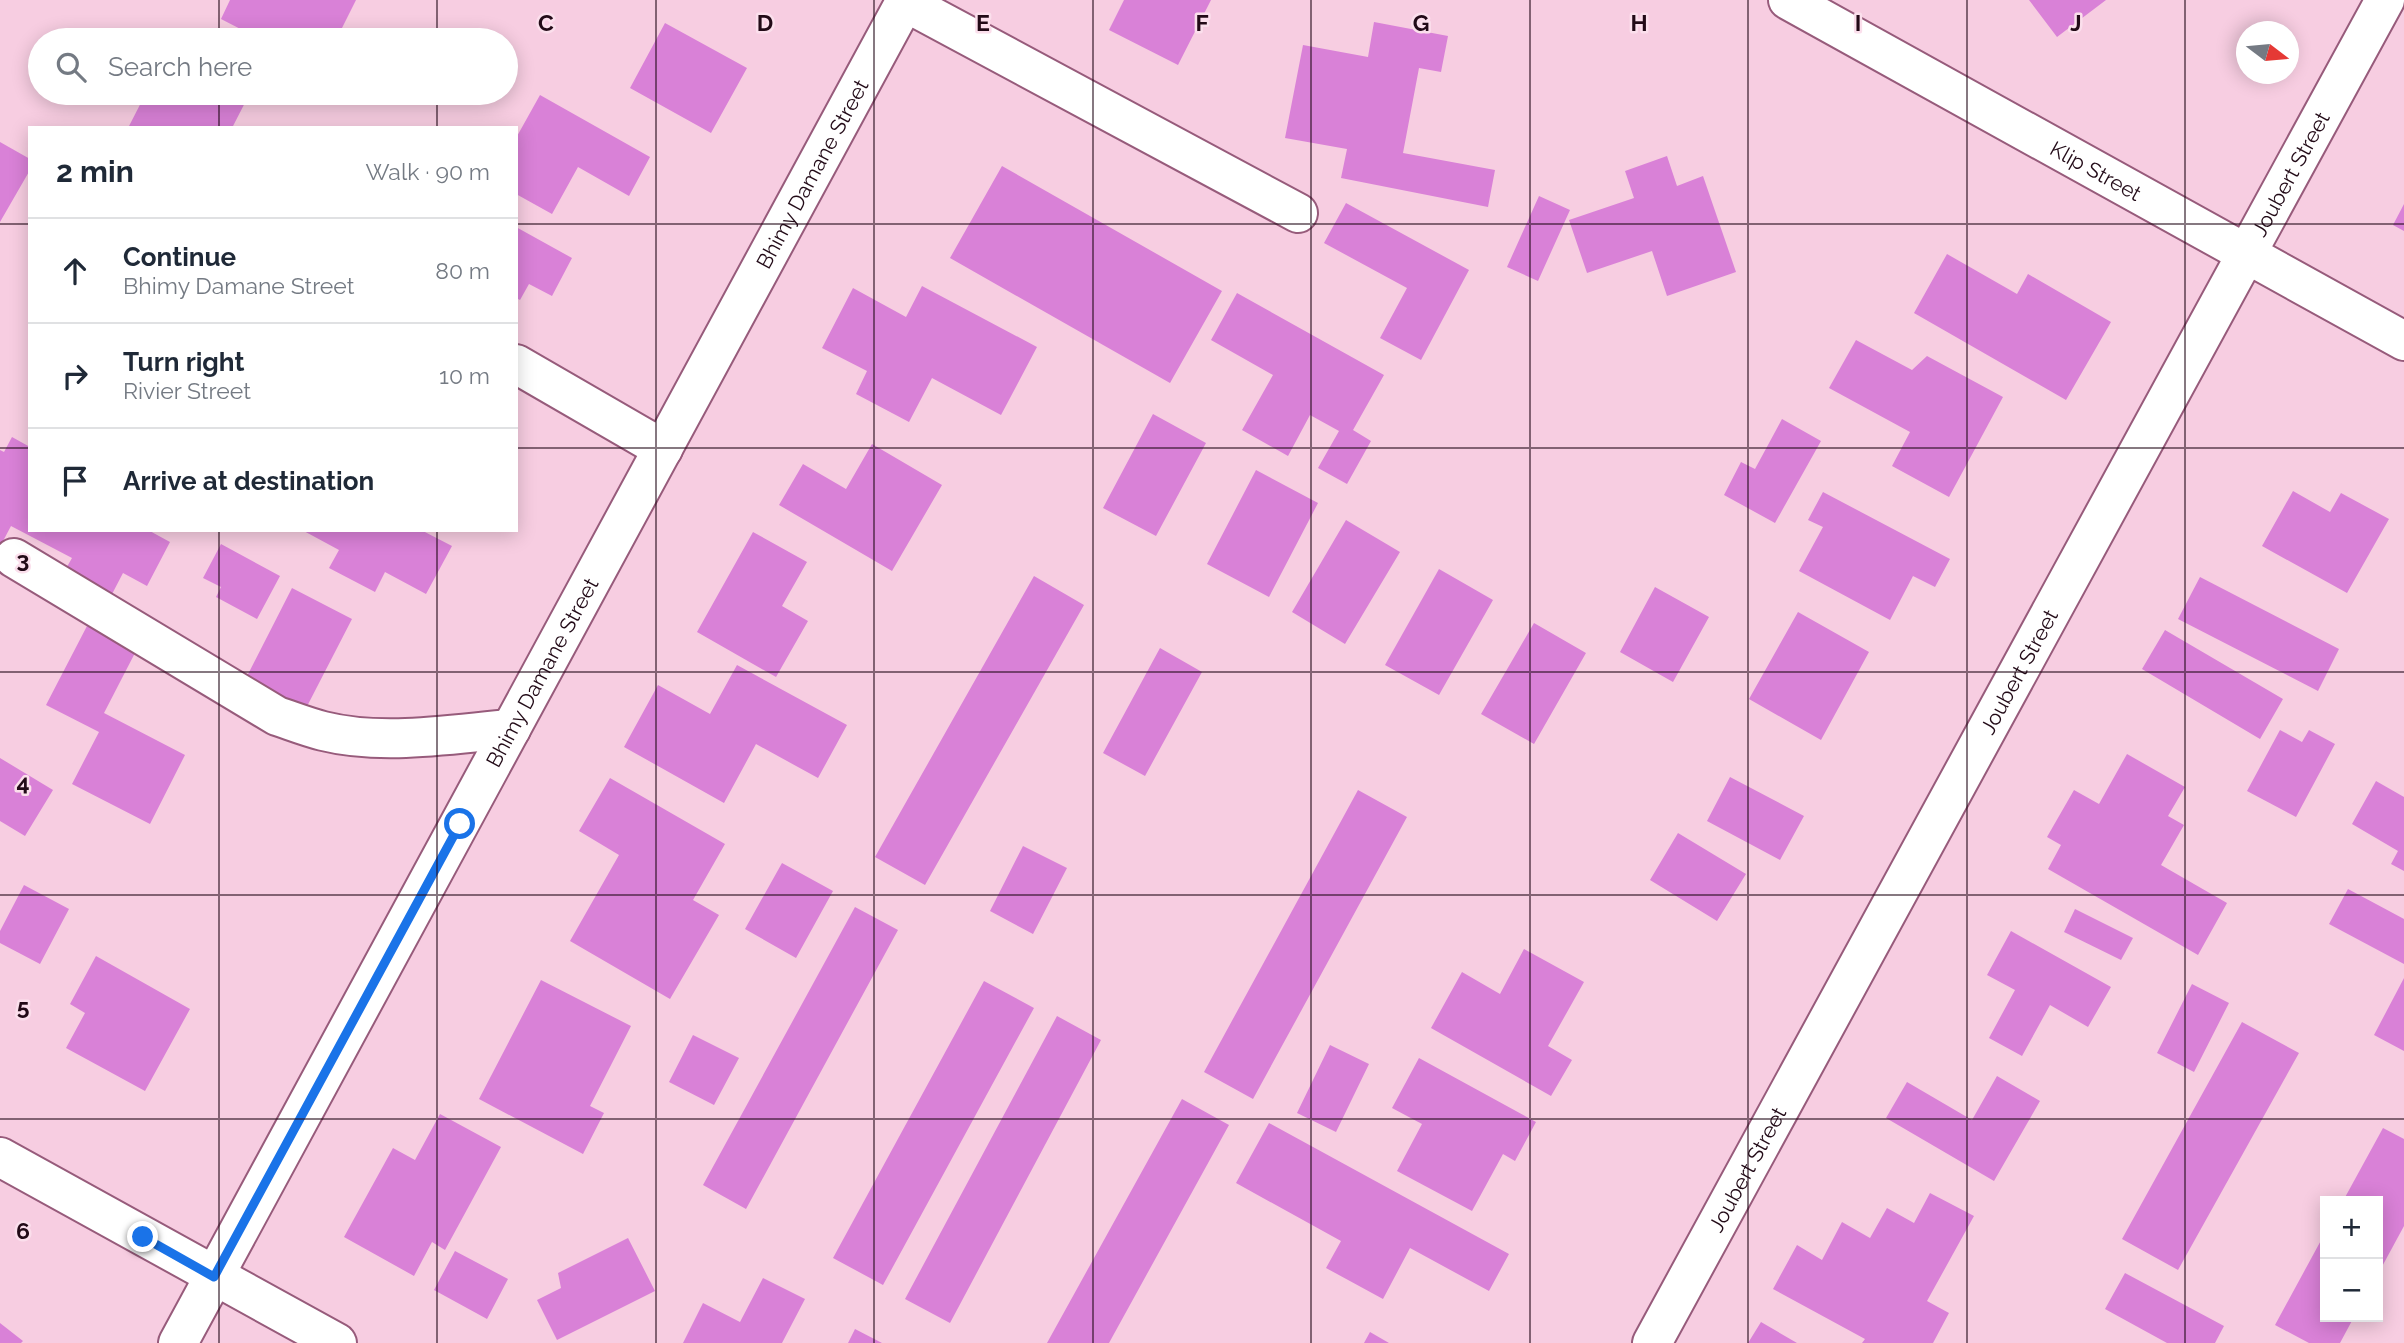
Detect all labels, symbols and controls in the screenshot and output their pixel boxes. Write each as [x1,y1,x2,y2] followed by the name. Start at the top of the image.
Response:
[538,9,554,36] text: C
[757,9,773,36] text: D
[976,9,990,36] text: E
[1195,9,1209,36] text: F
[1413,9,1429,36] text: G
[1630,9,1648,36] text: H
[1855,9,1861,36] text: I
[2070,9,2082,36] text: J
[2236,21,2299,84] north arrow
[28,28,518,105] search box
[52,48,90,86] icon: search
[108,52,252,82] text: Search here
[750,75,873,273] street label: Bhimy Damane Street
[2246,107,2334,240] street label: Joubert Street
[2046,135,2146,206] street label: Klip Street
[56,154,134,189] text: 2 min
[366,158,490,185] text: Walk · 90 m
[123,242,236,272] text: Continue
[56,252,94,290] icon: ahead
[435,257,490,284] text: 80 m
[123,272,354,299] text: Bhimy Damane Street
[123,347,244,377] text: Turn right
[56,357,94,395] icon: right
[439,362,490,389] text: 10 m
[123,377,251,404] text: Rivier Street
[56,462,94,500] icon: arrive
[123,466,374,496] text: Arrive at destination
[17,546,29,573] text: 3
[480,573,603,771] street label: Bhimy Damane Street
[1974,605,2063,738] street label: Joubert Street
[16,769,30,796] text: 4
[444,808,475,839] route start
[17,993,30,1020] text: 5
[1703,1103,1791,1236] street label: Joubert Street
[2320,1196,2383,1322] map controls
[2320,1196,2383,1259] button: +
[16,1217,30,1244] text: 6
[127,1221,158,1252] route end
[2320,1259,2383,1322] button: −

